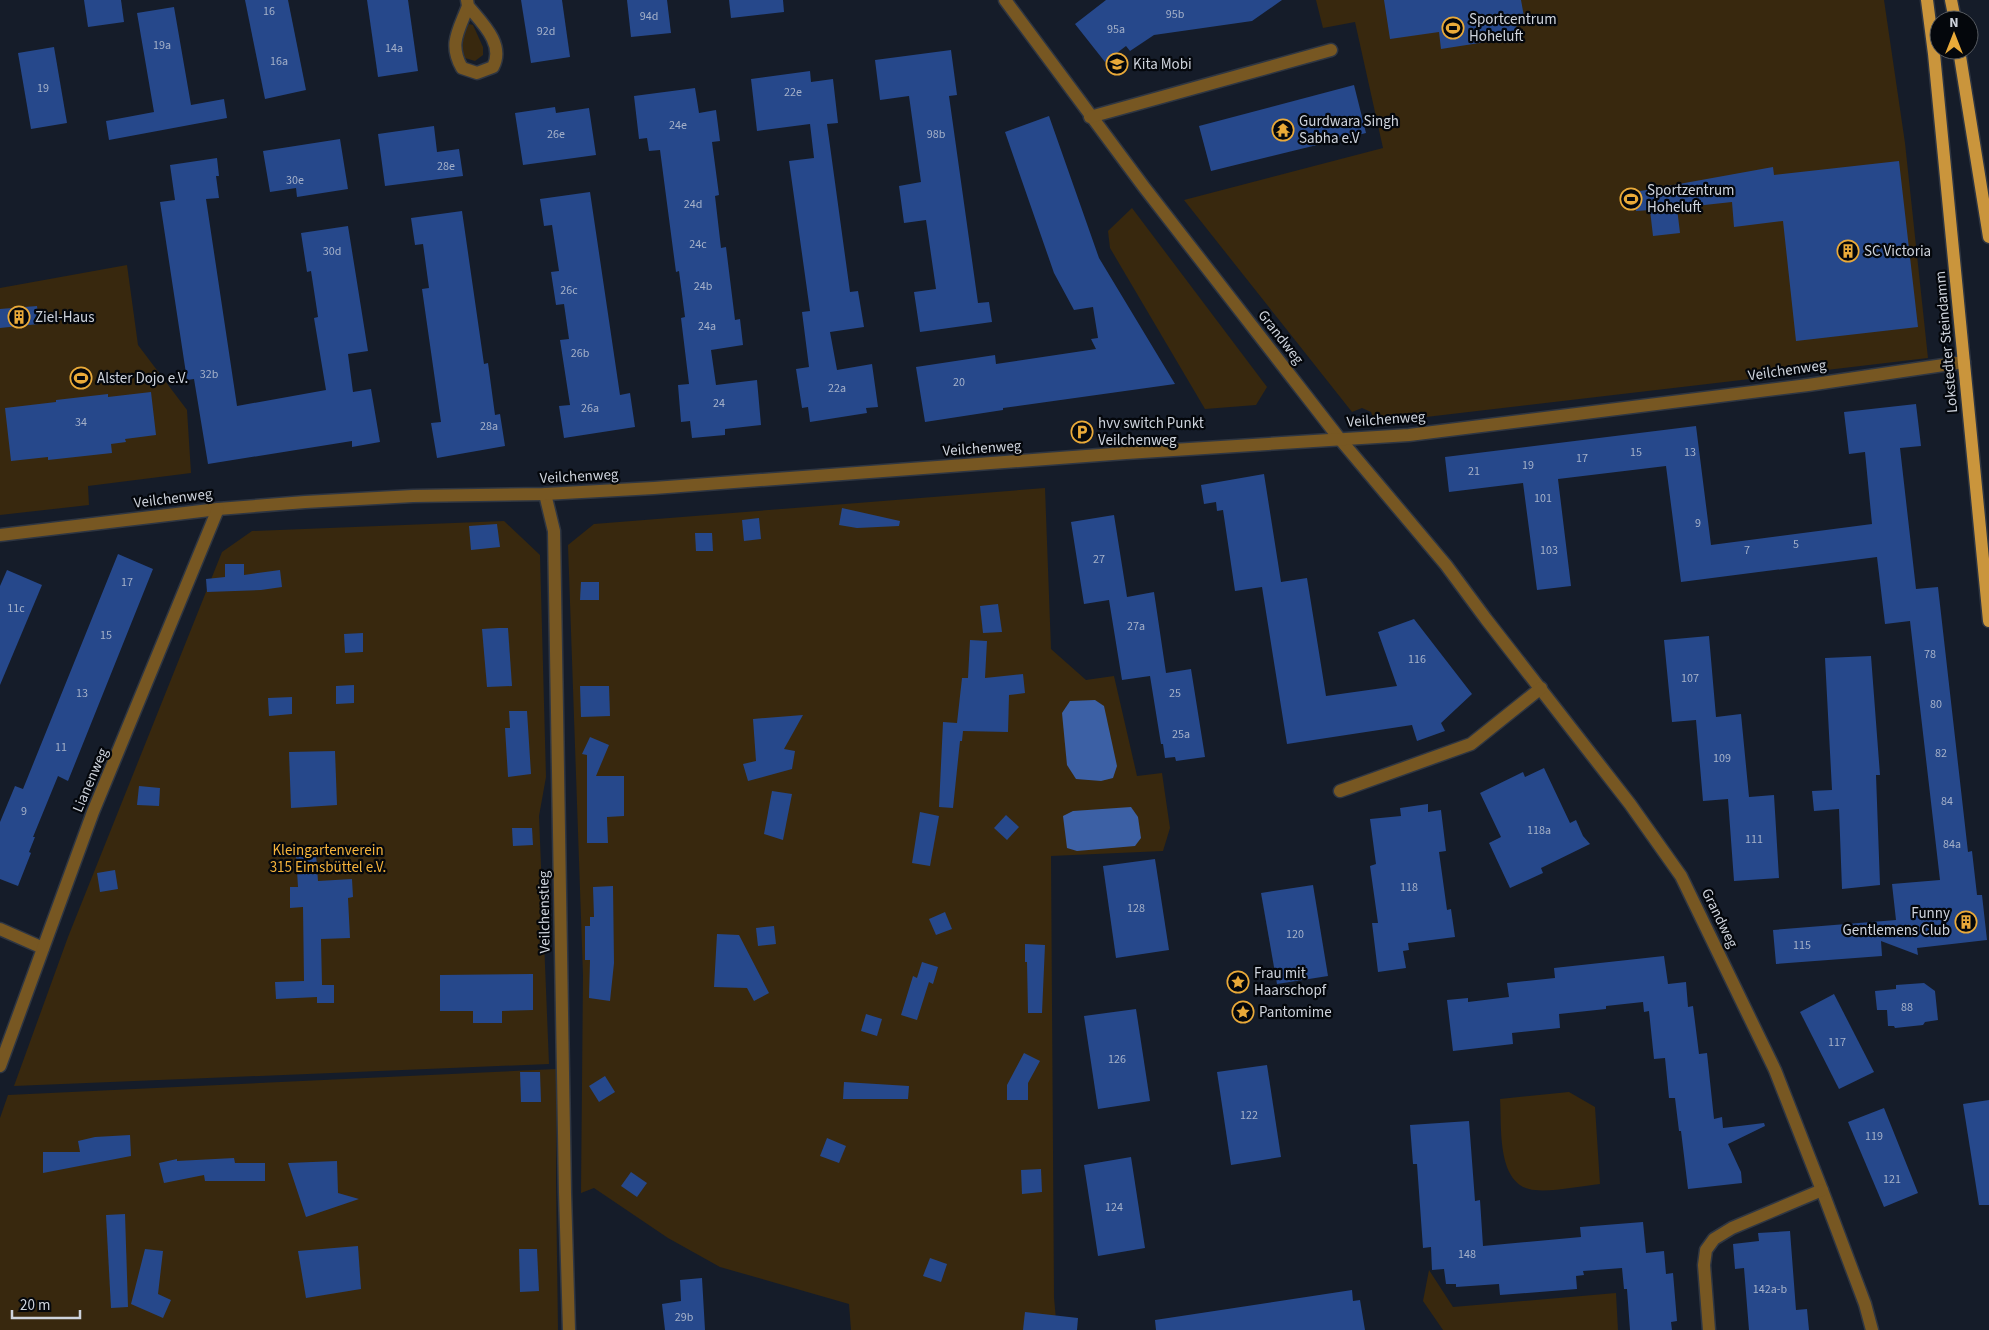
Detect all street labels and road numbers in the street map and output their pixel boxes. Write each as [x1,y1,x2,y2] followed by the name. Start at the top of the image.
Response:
[1930,270,1963,414] street label: Lokstedter Steindamm
[1253,306,1309,369] street label: Grandweg
[1747,355,1828,386] street label: Veilchenweg
[1346,406,1426,433] street label: Veilchenweg
[942,435,1022,462] street label: Veilchenweg
[539,464,619,489] street label: Veilchenweg
[133,483,214,514] street label: Veilchenweg
[68,744,114,816] street label: Lianenweg
[533,870,556,954] street label: Veilchenstieg
[1696,885,1743,952] street label: Grandweg

